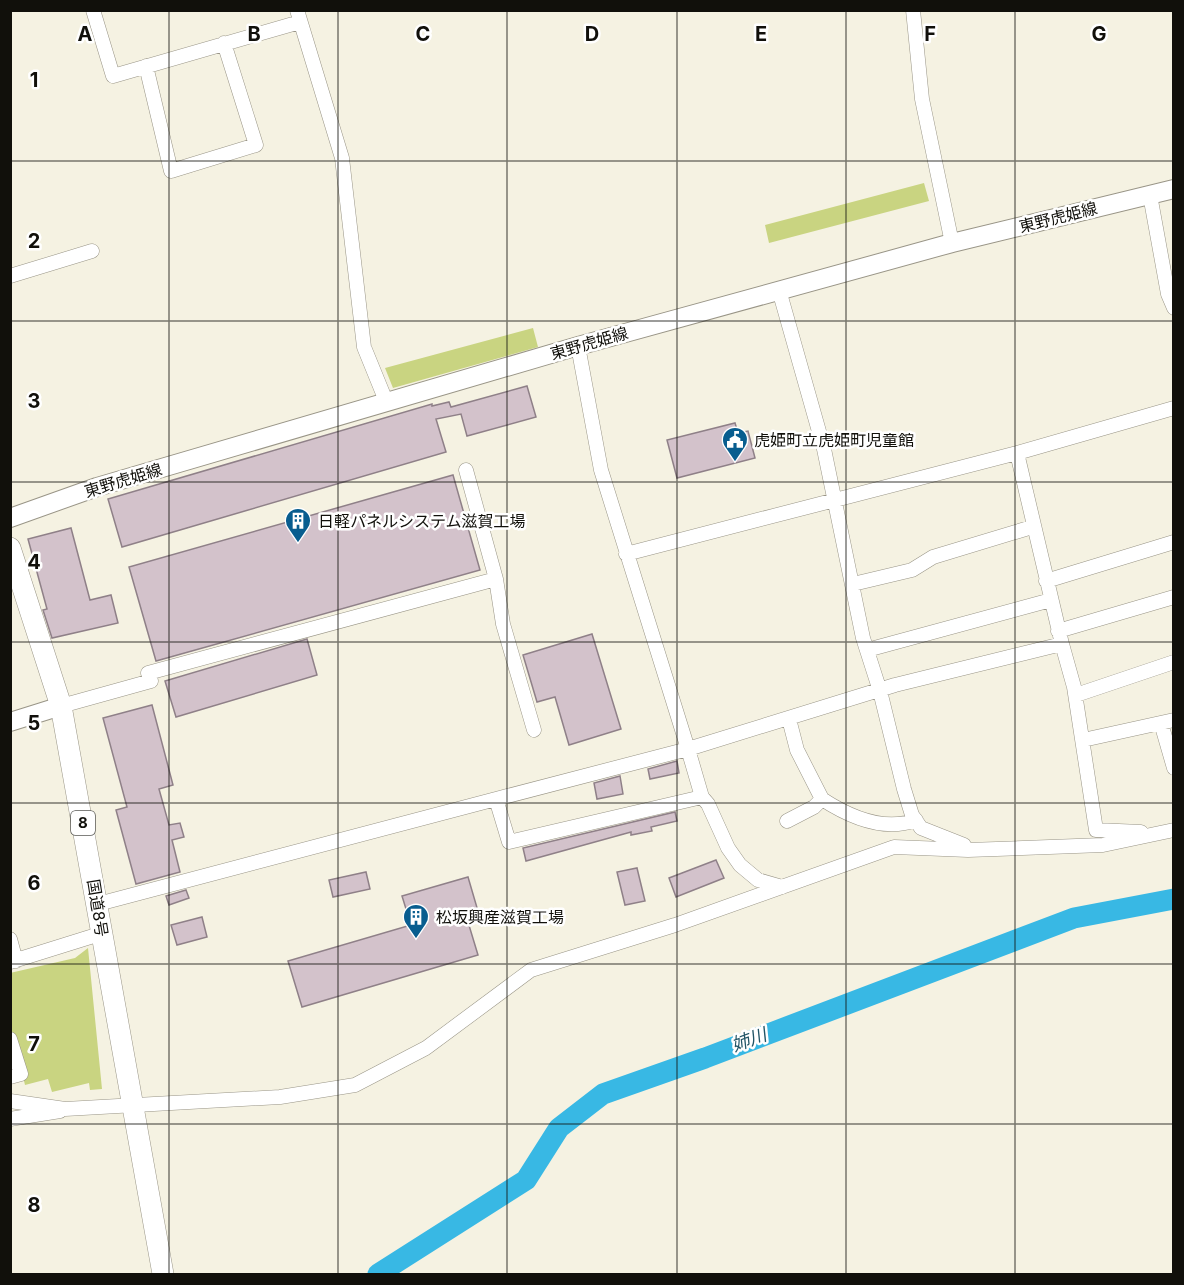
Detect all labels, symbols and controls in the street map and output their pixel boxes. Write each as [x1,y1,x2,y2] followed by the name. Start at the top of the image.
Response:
[78,22,93,46] text: A
[247,22,261,46] text: B
[416,22,430,46] text: C
[585,22,599,46] text: D
[755,22,767,46] text: E
[924,22,936,46] text: F
[1091,22,1107,46] text: G
[30,68,38,92] text: 1
[1017,198,1099,236] street label: 東野虎姫線
[28,229,40,253] text: 2
[548,322,630,364] street label: 東野虎姫線
[28,389,40,413] text: 3
[720,425,750,463] public building icon: 虎姫町立虎姫町児童館
[754,430,914,450] place label: 虎姫町立虎姫町児童館
[82,459,164,501] street label: 東野虎姫線
[283,506,313,544] building icon: 日軽パネルシステム滋賀工場
[318,511,526,531] place label: 日軽パネルシステム滋賀工場
[27,550,41,574] text: 4
[28,711,40,735] text: 5
[71,811,95,835] road number: 8
[28,871,41,895] text: 6
[84,878,112,938] street label: 国道8号
[401,902,431,940] building icon: 松坂興産滋賀工場
[436,907,564,927] place label: 松坂興産滋賀工場
[728,1023,771,1056] water label: 姉川
[28,1032,40,1056] text: 7
[27,1193,41,1217] text: 8

